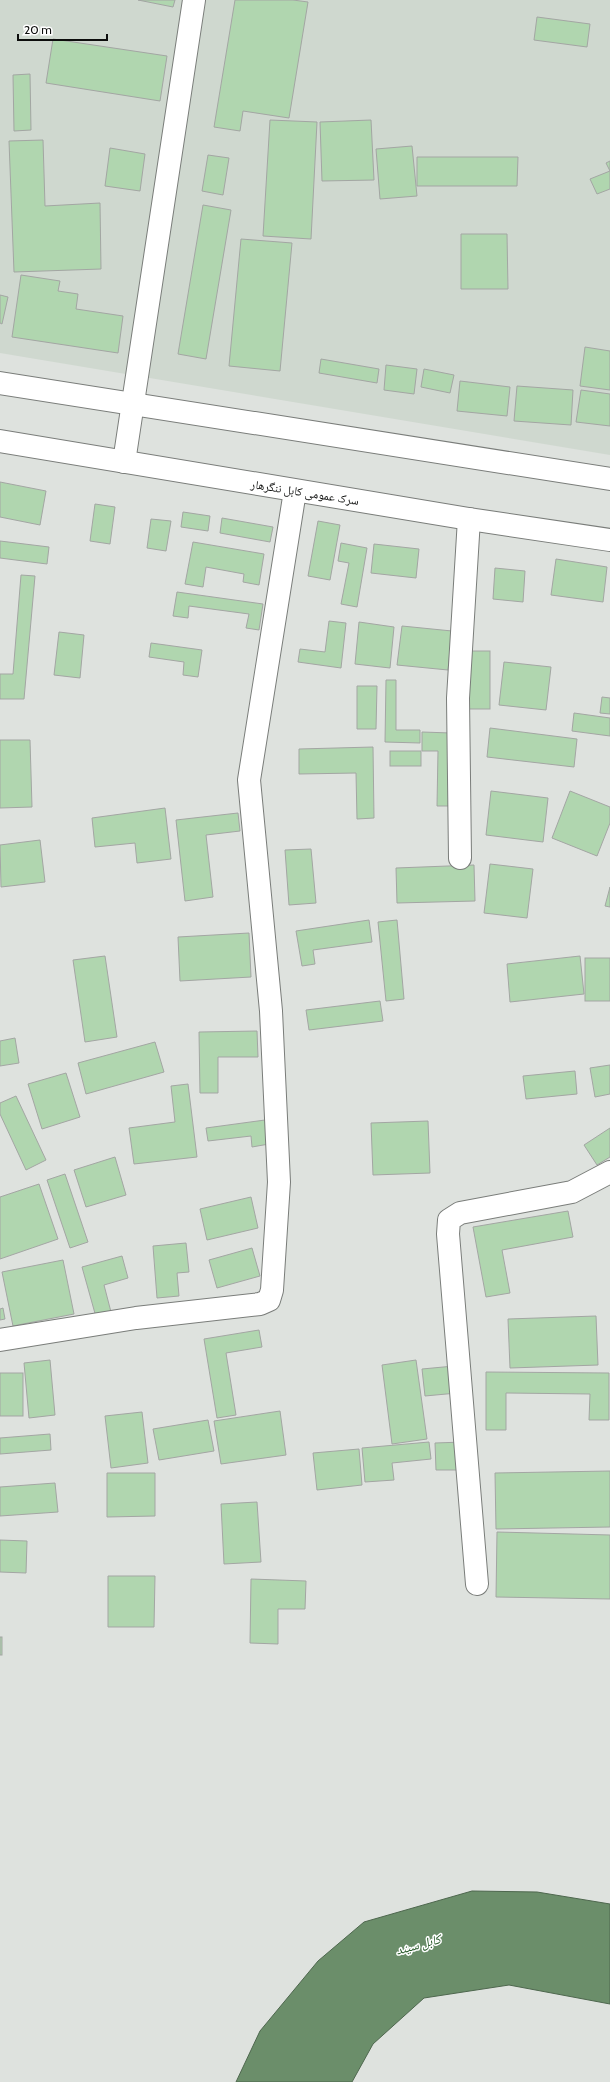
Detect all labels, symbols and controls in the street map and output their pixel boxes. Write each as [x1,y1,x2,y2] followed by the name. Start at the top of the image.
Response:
[18,16,107,42] scale bar
[24,22,52,37] text: 20 m
[249,476,360,508] street label: سرک عمومی کابل ننگرهار
[394,1930,445,1959] water label: کابل سيند

